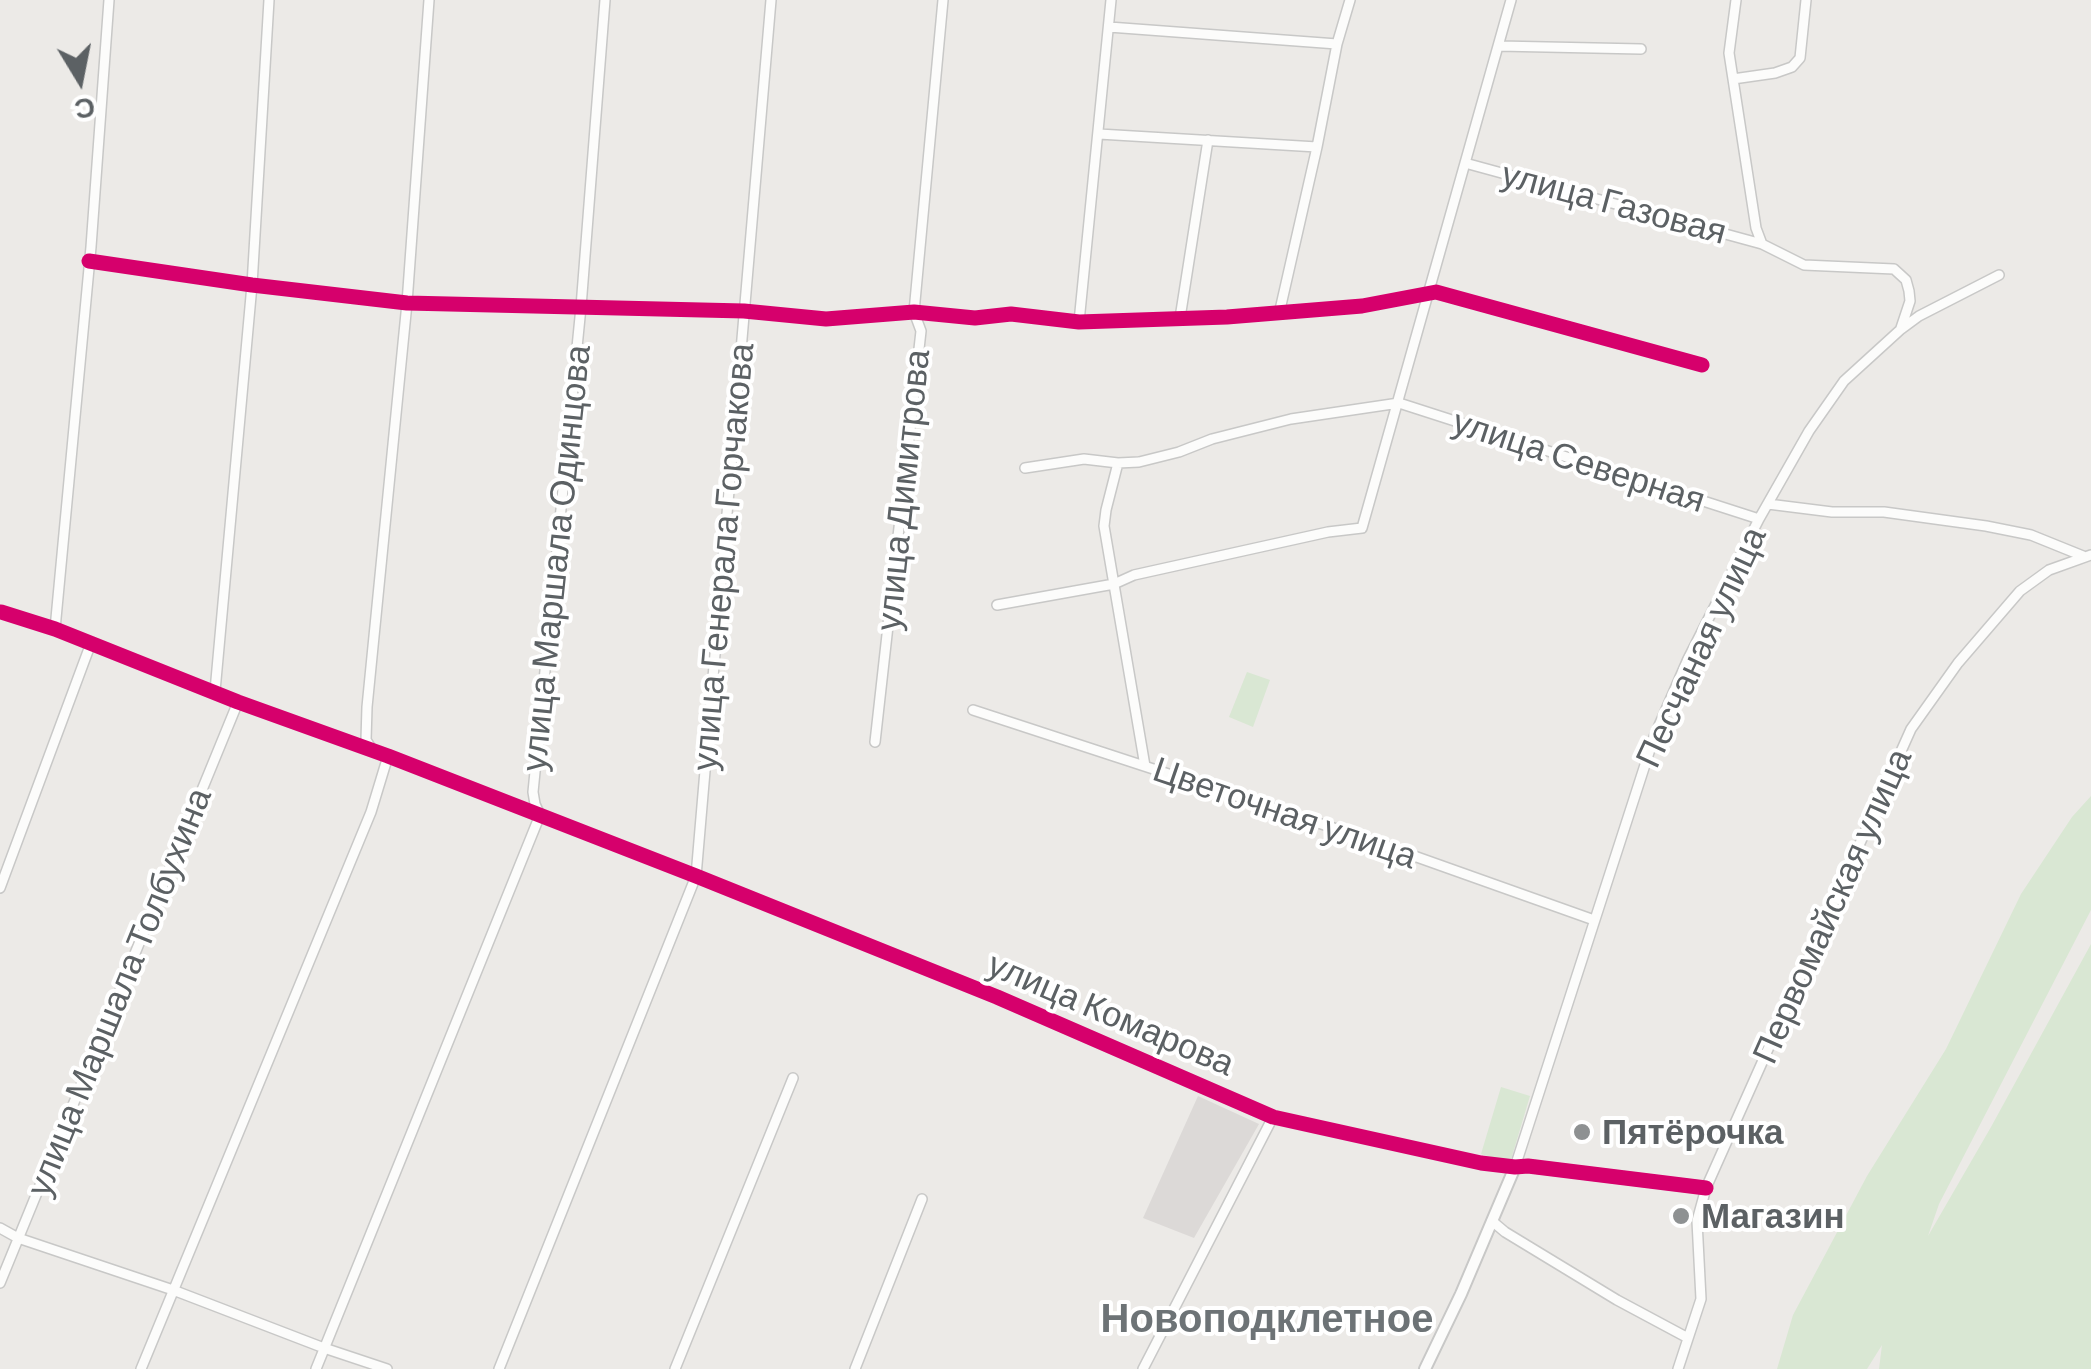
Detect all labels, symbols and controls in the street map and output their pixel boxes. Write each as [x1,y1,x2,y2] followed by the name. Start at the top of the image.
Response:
[30,30,130,130] north arrow
[72,91,98,128] text: С
[1497,153,1731,253] street label: улица Газовая
[683,341,763,773] street label: улица Генерала Горчакова
[513,343,599,773] street label: улица Маршала Одинцова
[867,347,939,633] street label: улица Димитрова
[1448,400,1710,522] street label: улица Северная
[1627,520,1775,774] street label: Песчаная улица
[1744,742,1920,1070] street label: Первомайская улица
[1148,748,1422,878] street label: Цветочная улица
[18,782,220,1202] street label: улица Маршала Толбухина
[982,943,1240,1085] street label: улица Комарова
[1602,1111,1783,1153] place label: Пятёрочка
[1571,1121,1593,1143] marker: Пятёрочка
[1701,1195,1845,1237] place label: Магазин
[1670,1205,1692,1227] marker: Магазин
[1101,1295,1433,1343] district label: Новоподклетное

